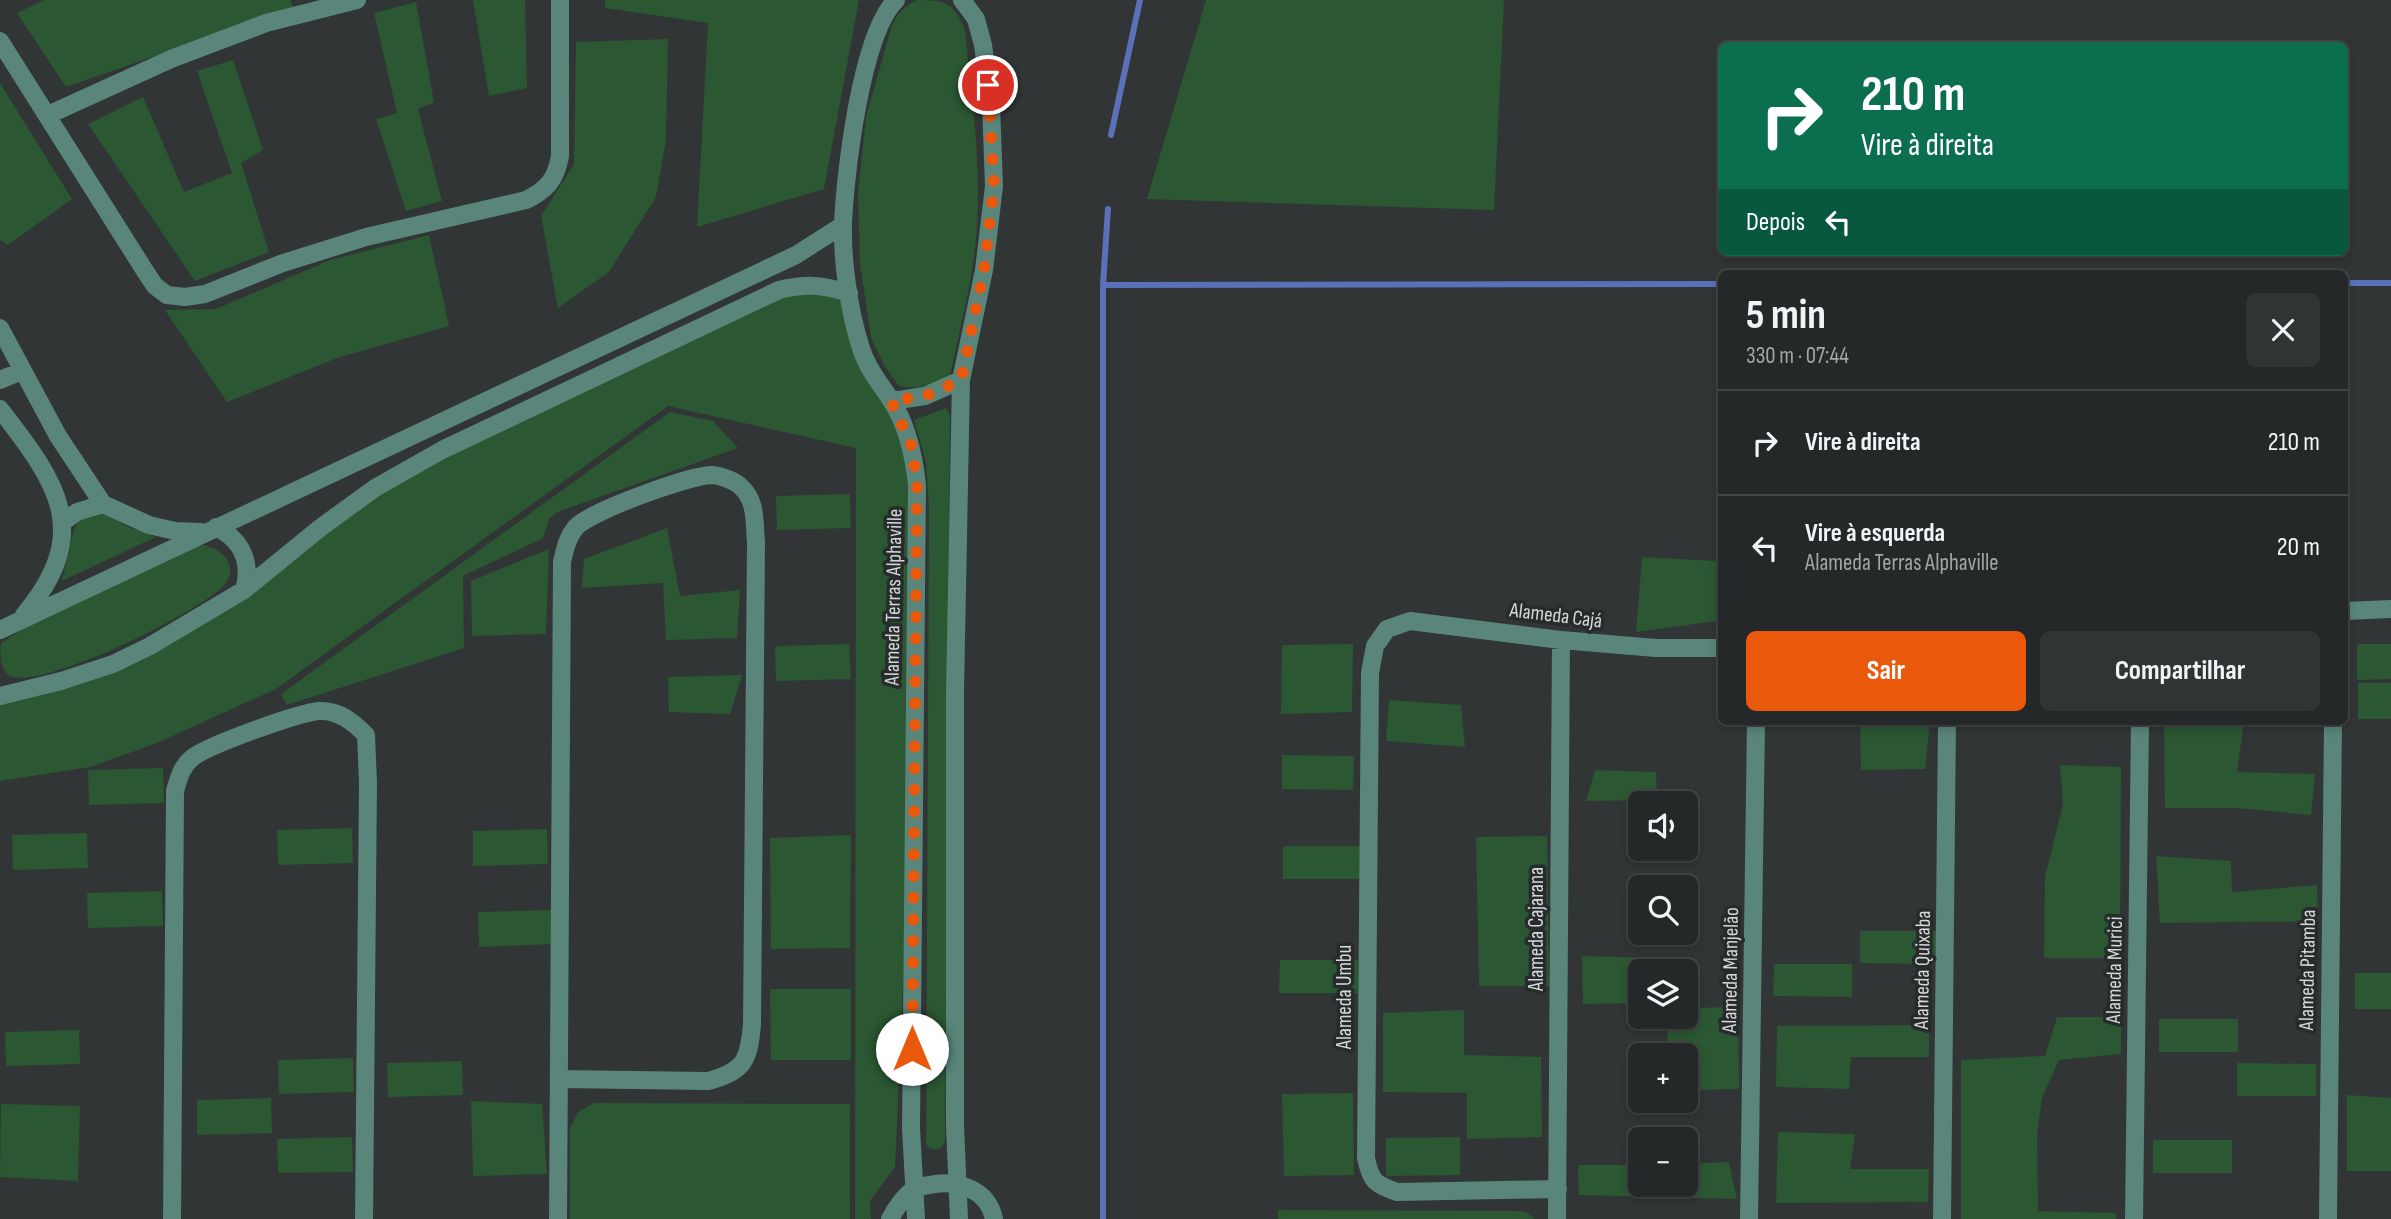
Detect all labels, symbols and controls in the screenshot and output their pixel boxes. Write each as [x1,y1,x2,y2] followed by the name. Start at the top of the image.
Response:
[958,55,1018,115] pin
[969,66,1007,104] icon: arrive
[1861,66,1965,125] text: 210 m
[1746,70,1837,161] icon: right
[1861,126,1994,165] text: Vire à direita
[1819,203,1857,241] icon: left
[1746,207,1805,238] text: Depois
[1746,290,1826,341] text: 5 min
[2246,293,2320,367] button: close
[1746,342,1849,370] text: 330 m · 07:44
[1746,424,1784,462] icon: right
[1805,427,1921,458] text: Vire à direita
[2268,427,2320,458] text: 210 m
[879,508,908,687] street label: Alameda Terras Alphaville
[1805,518,1945,549] text: Vire à esquerda
[1746,529,1784,567] icon: left
[2277,532,2320,563] text: 20 m
[1805,549,1999,577] text: Alameda Terras Alphaville
[1507,597,1604,634] street label: Alameda Cajá
[1746,631,2026,711] button: Sair
[2040,631,2320,711] button: Compartilhar
[1628,791,1698,1197] map controls
[1628,791,1698,861] button: sound
[1524,867,1549,992] street label: Alameda Cajarana
[1628,875,1698,945] button: search
[1717,907,1744,1034] street label: Alameda Manjelão
[2294,909,2321,1032] street label: Alameda Pitamba
[1909,910,1936,1031] street label: Alameda Quixaba
[2101,916,2128,1025] street label: Alameda Murici
[1332,945,1357,1050] street label: Alameda Umbu
[1628,959,1698,1029] button: layers
[875,1012,949,1086] position arrow
[1628,1043,1698,1113] button: +
[1628,1127,1698,1197] button: −

